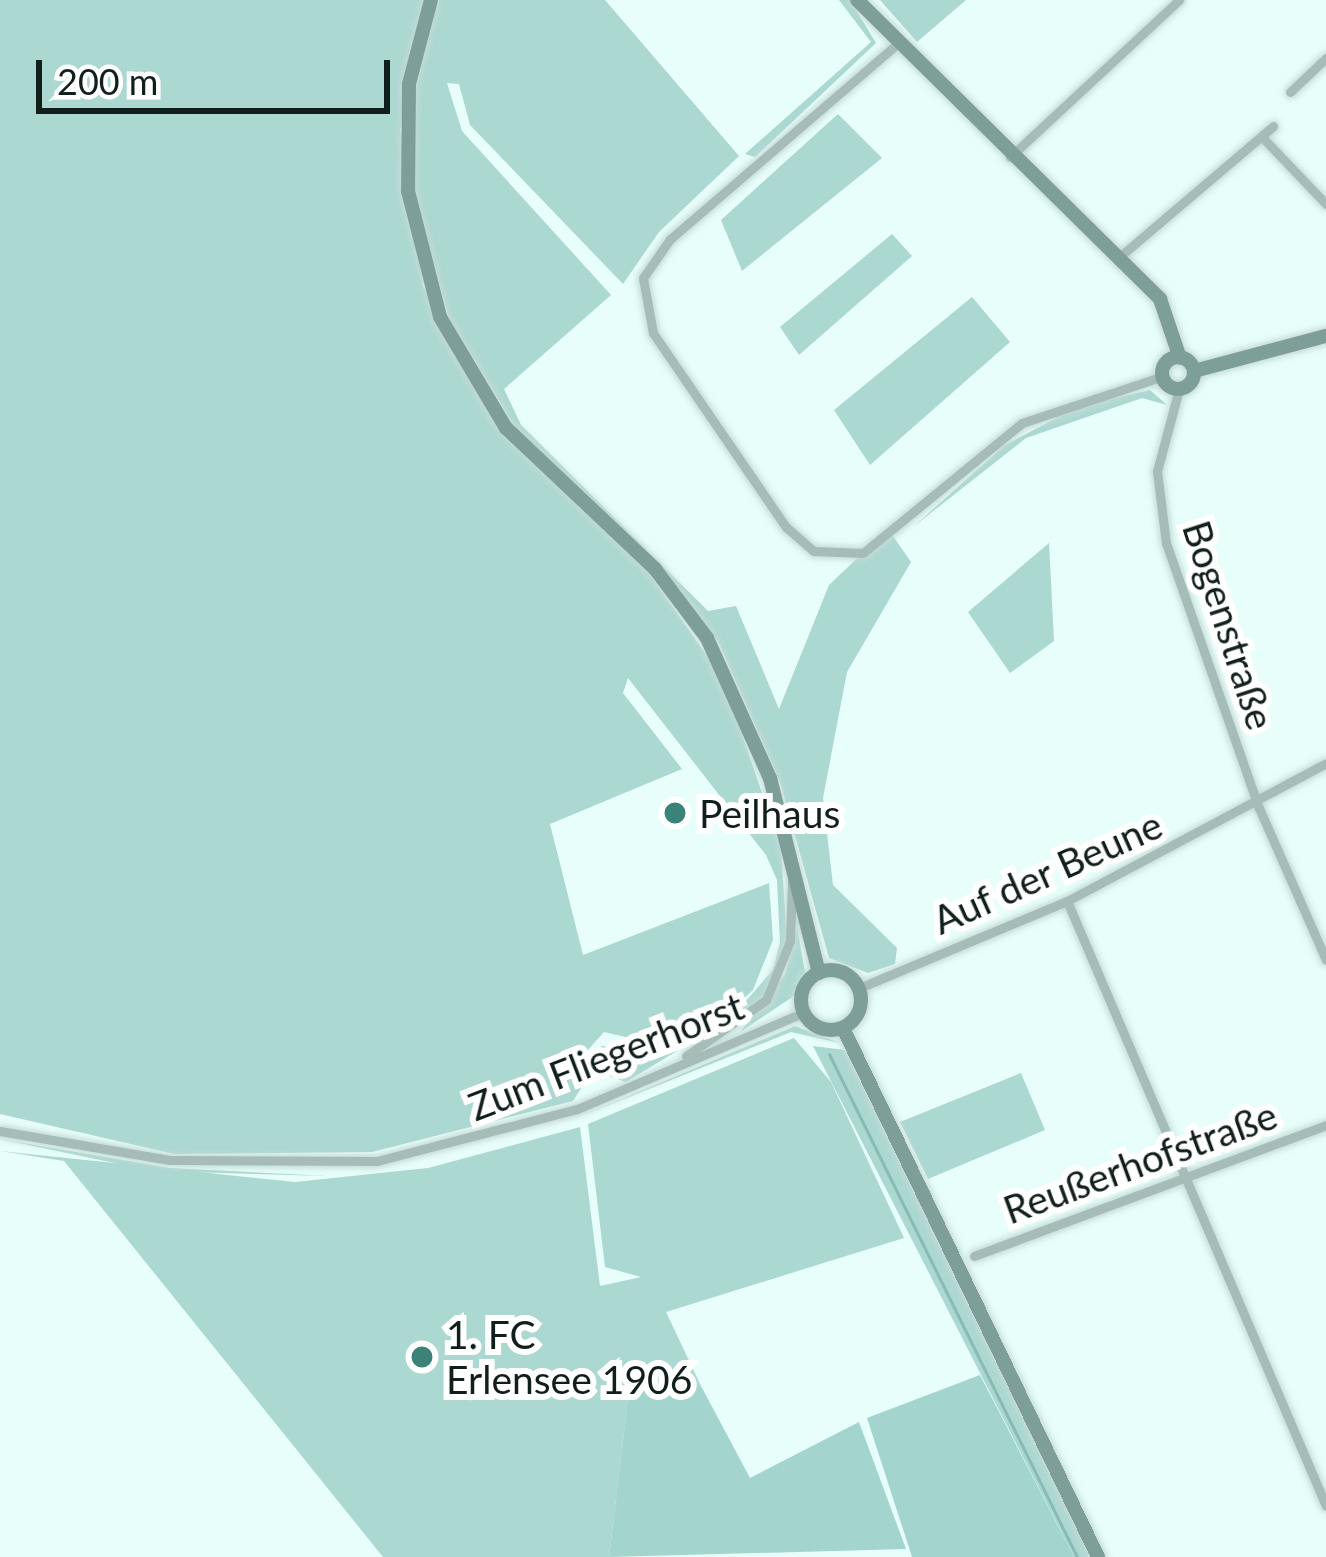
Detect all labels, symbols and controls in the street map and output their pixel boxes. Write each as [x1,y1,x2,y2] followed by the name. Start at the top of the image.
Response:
[42,36,396,110] scale bar
[57,59,158,103] text: 200 m
[1173,515,1285,735] street label: Bogenstraße
[699,790,840,836] place label: Peilhaus
[662,800,688,826] marker: Peilhaus
[924,800,1170,944] street label: Auf der Beune
[462,982,750,1130] street label: Zum Fliegerhorst
[997,1091,1283,1233] street label: Reußerhofstraße
[446,1312,692,1403] place label: 1. FC Erlensee 1906
[409,1344,435,1370] marker: 1. FC Erlensee 1906

